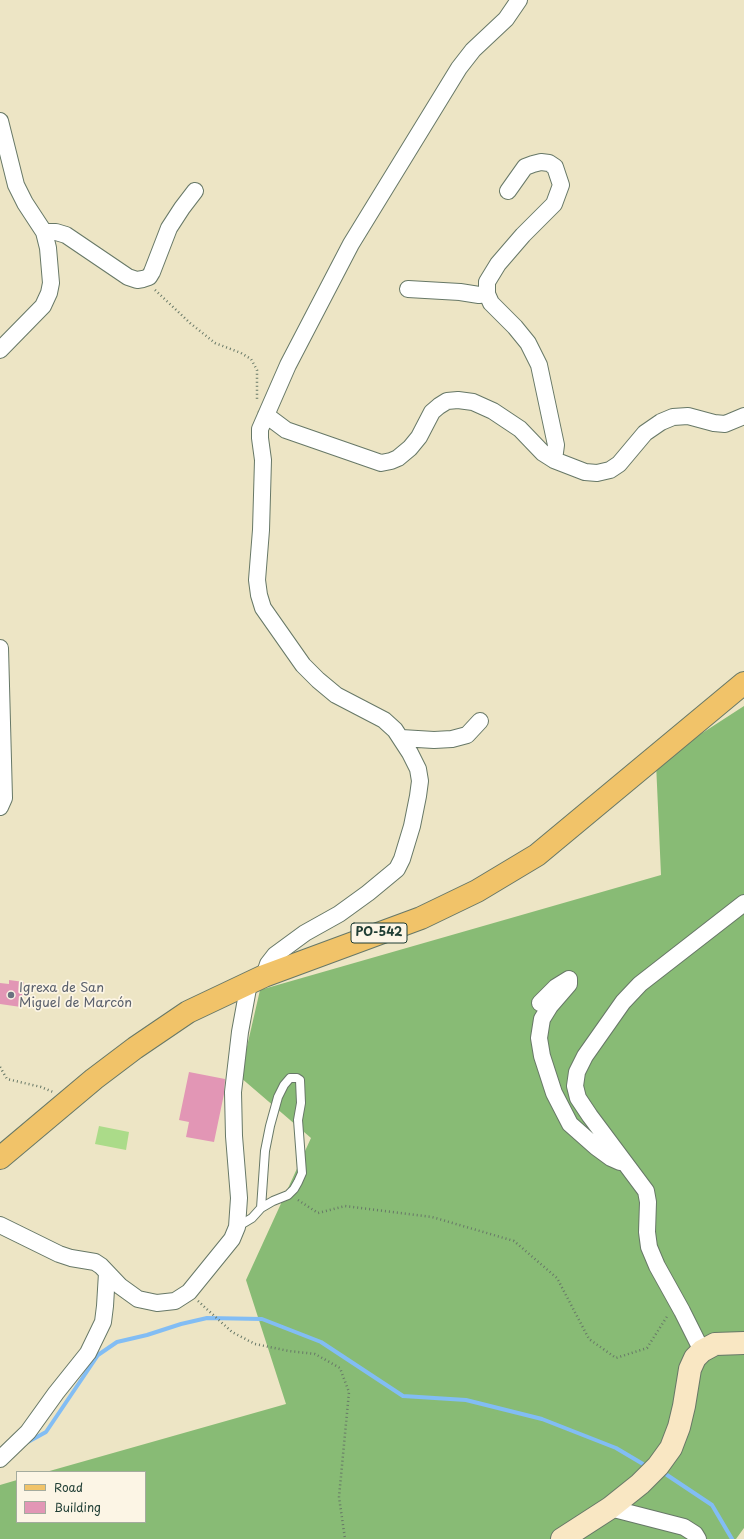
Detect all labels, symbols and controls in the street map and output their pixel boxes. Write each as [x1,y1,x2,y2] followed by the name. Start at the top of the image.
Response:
[351,923,407,943] road number: PO-542
[19,980,132,1011] place label: Igrexa de San Miguel de Marcón
[6,990,16,1000] marker: Igrexa de San Miguel de Marcón
[16,1471,146,1523] legend
[54,1478,83,1496] text: Road
[54,1498,101,1516] text: Building

